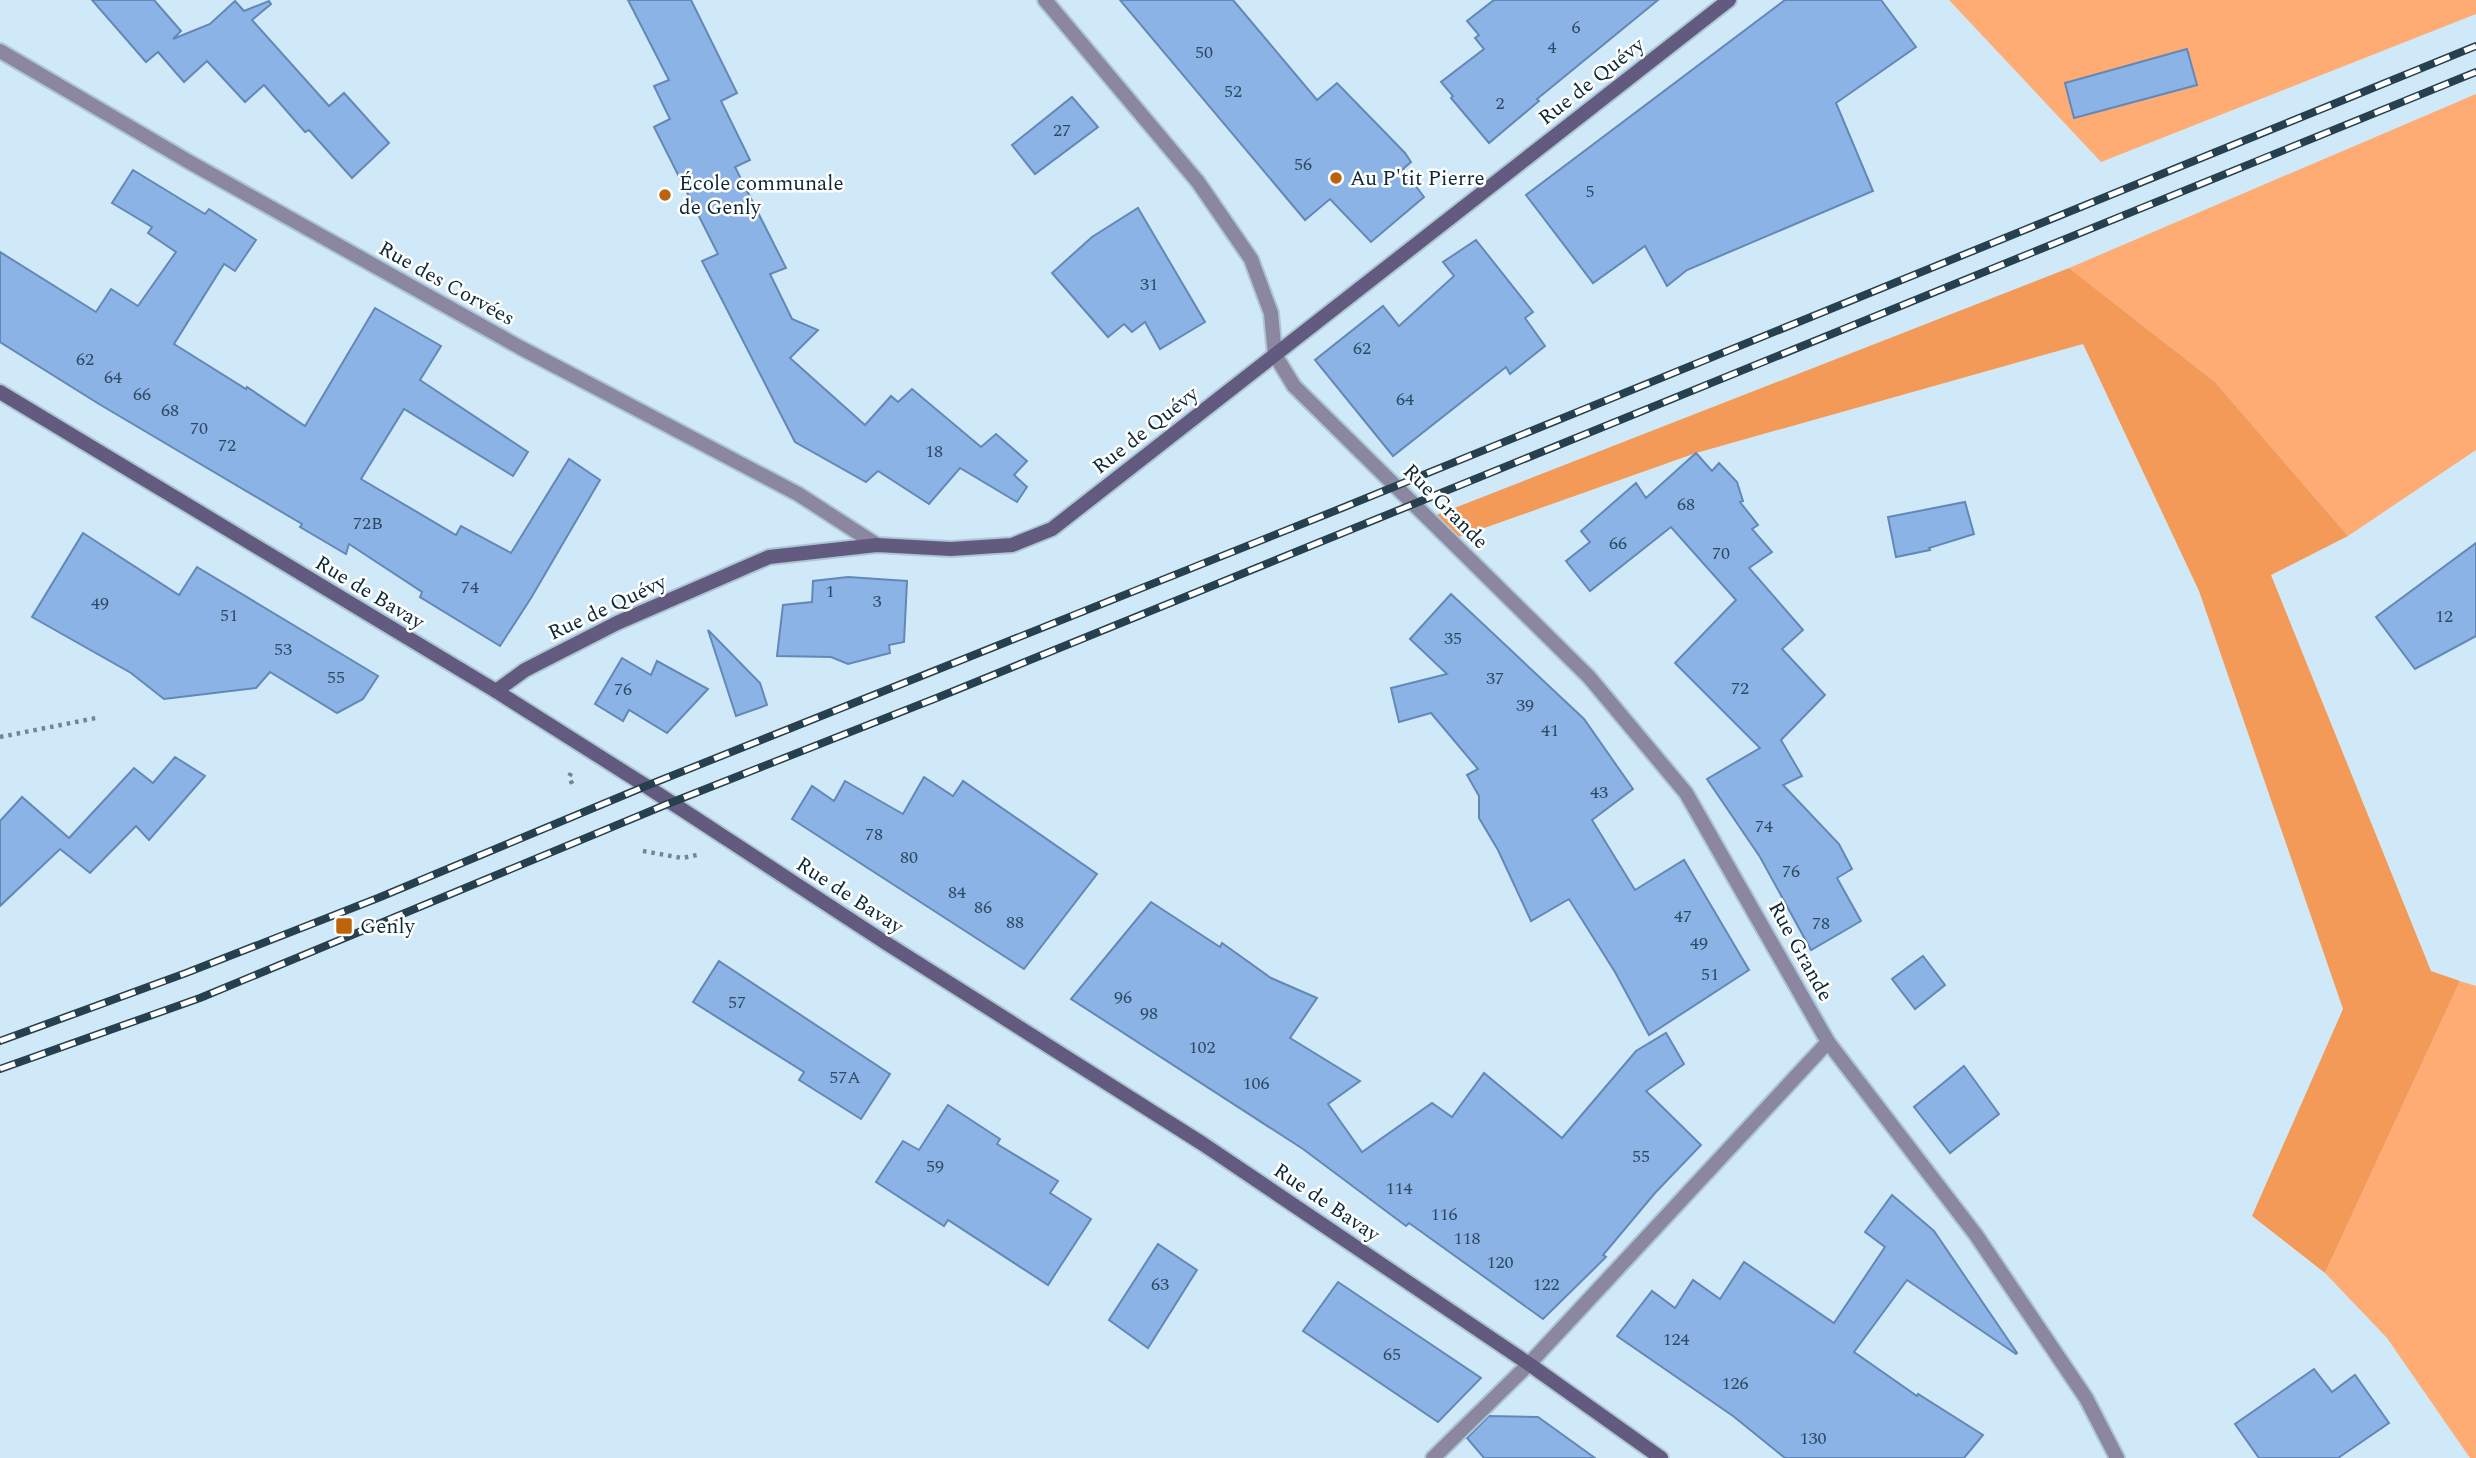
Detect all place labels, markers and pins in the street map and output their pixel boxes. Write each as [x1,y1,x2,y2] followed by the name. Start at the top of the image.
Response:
[1350,163,1485,195] place label: Au P'tit Pierre
[679,168,844,224] place label: École communale de Genly
[1328,170,1344,186] marker: Au P'tit Pierre
[657,187,673,203] marker: École communale de Genly
[360,911,416,943] place label: Genly
[334,916,354,936] marker: Genly

